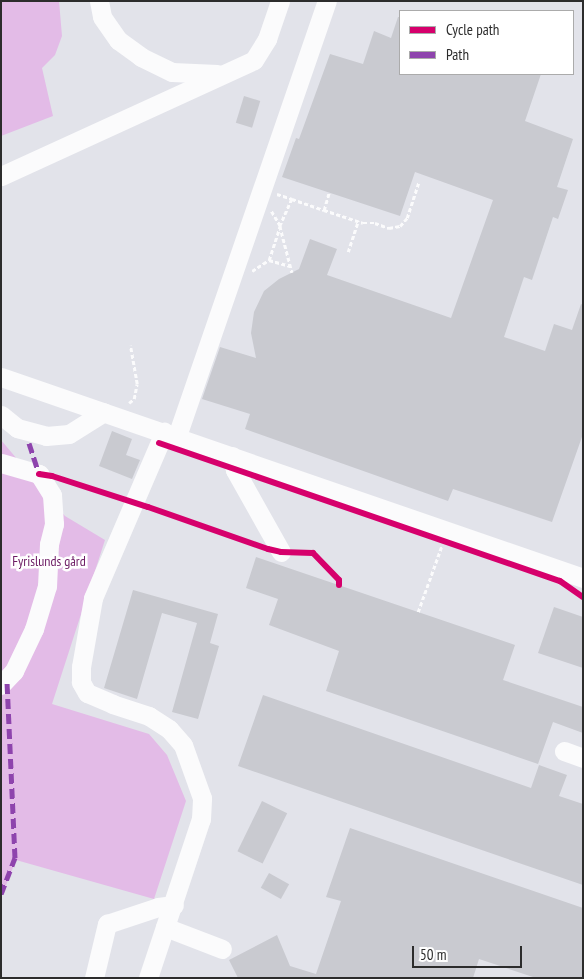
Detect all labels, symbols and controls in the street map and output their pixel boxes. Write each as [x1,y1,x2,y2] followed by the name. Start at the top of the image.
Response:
[399,10,574,75] legend
[446,20,499,39] text: Cycle path
[446,45,469,64] text: Path
[12,553,86,569] park label: Fyrislunds gård
[414,936,524,968] scale bar
[420,945,446,964] text: 50 m

